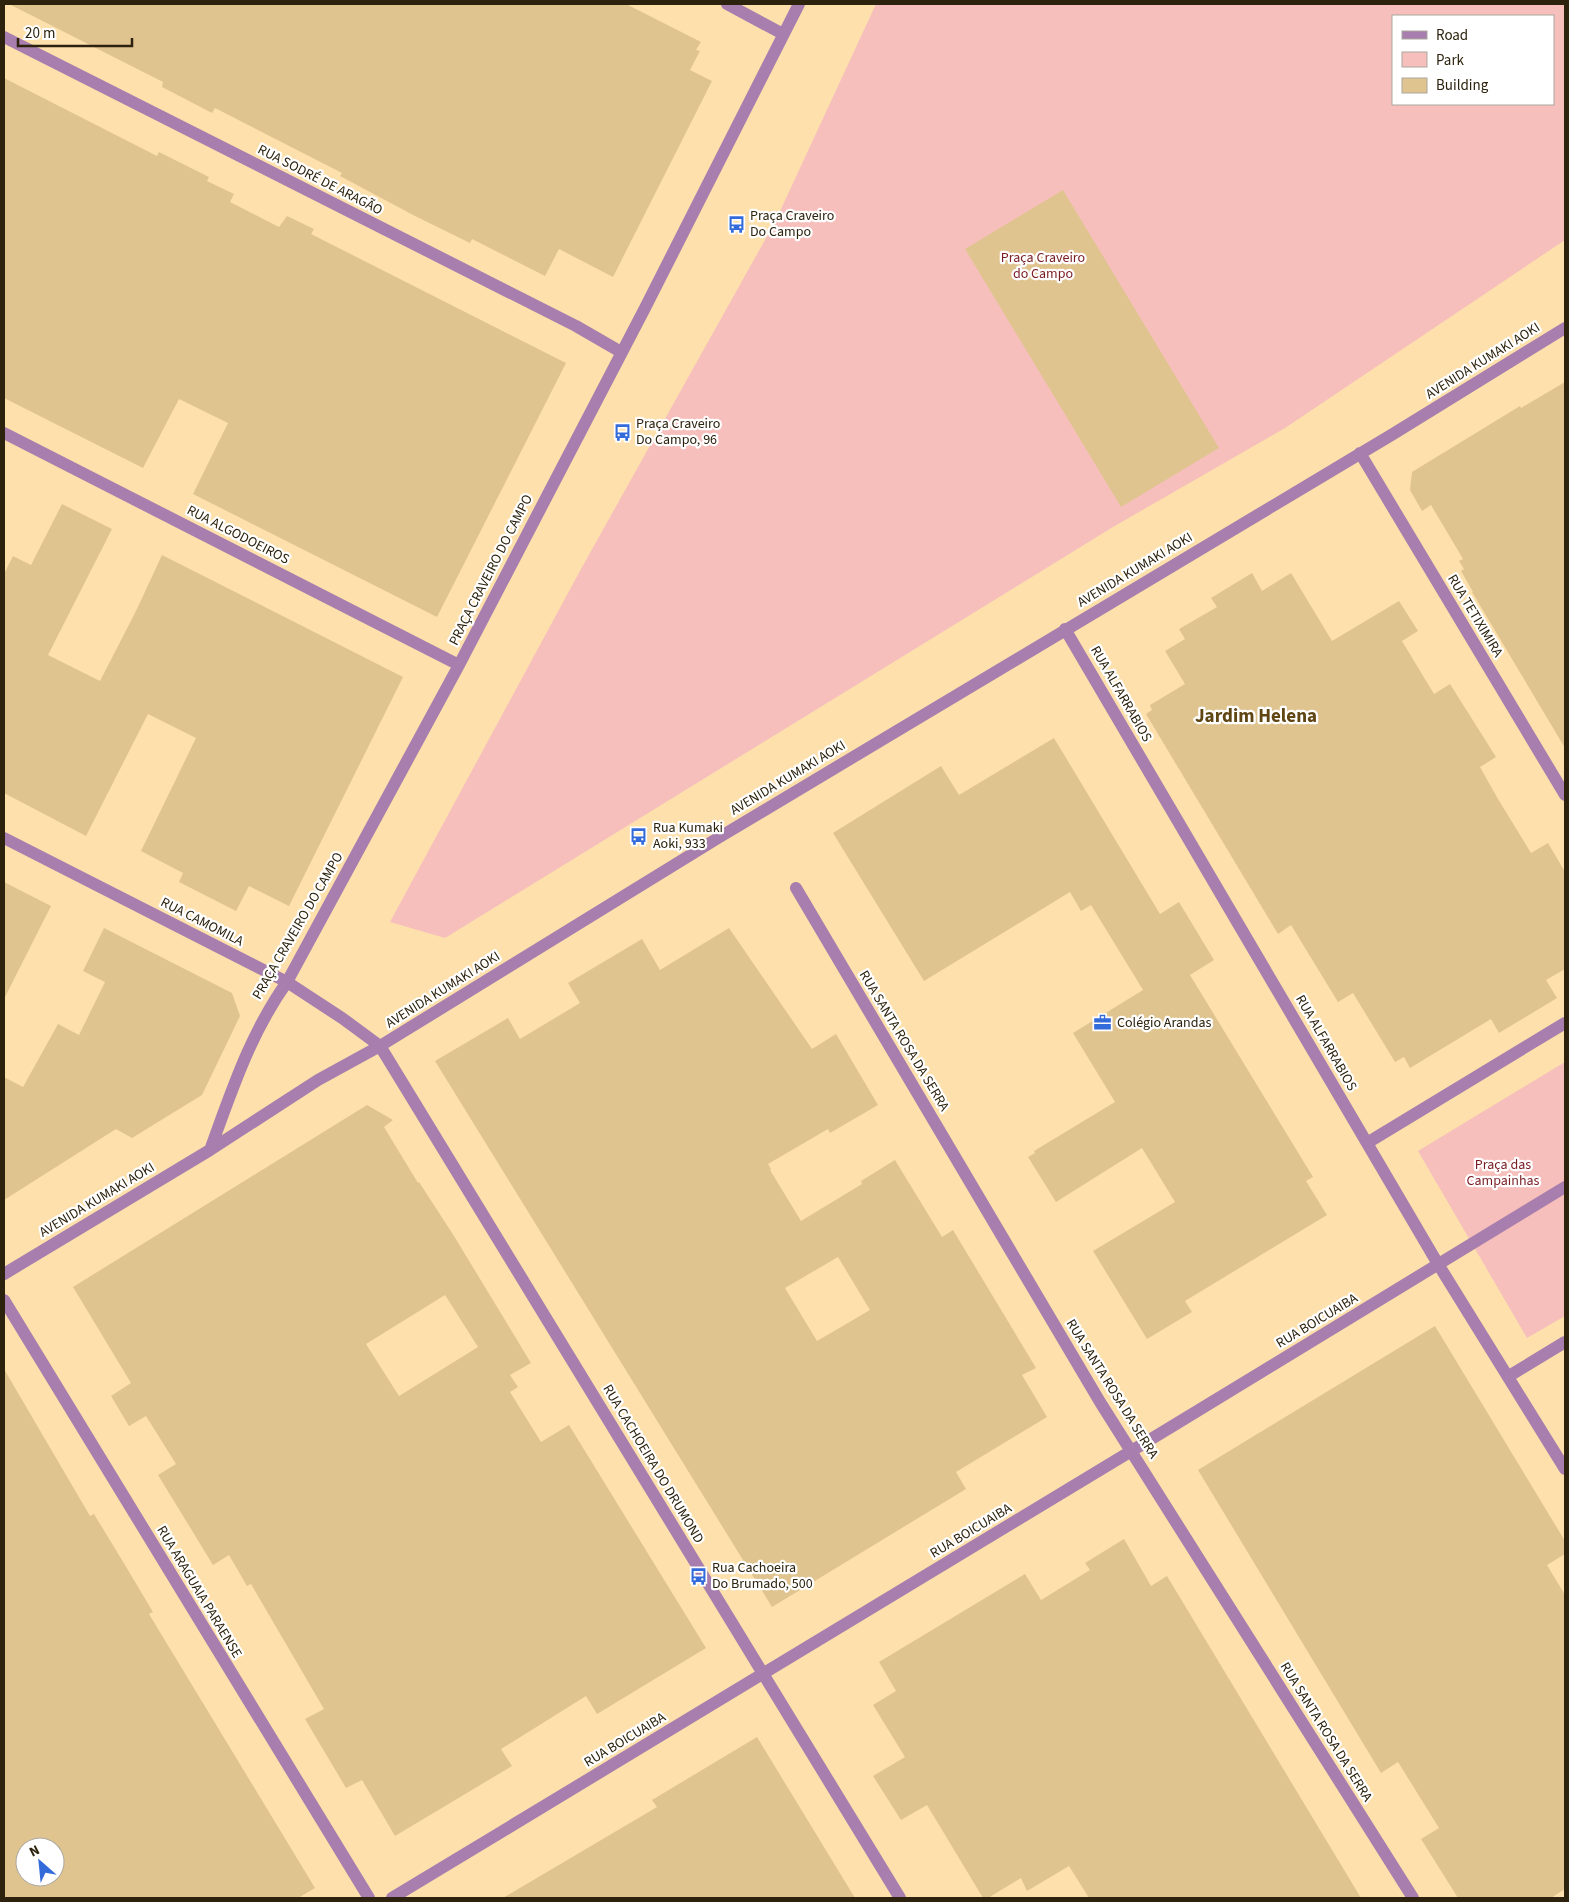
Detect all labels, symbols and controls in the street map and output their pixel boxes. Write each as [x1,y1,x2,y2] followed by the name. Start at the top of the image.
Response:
[18,15,131,47] scale bar
[1392,15,1554,105] legend
[25,23,55,44] text: 20 m
[1436,25,1468,46] text: Road
[1436,50,1465,71] text: Park
[1436,75,1489,96] text: Building
[254,140,386,220] street label: RUA SODRÉ DE ARAGÃO
[750,206,834,242] place label: Praça Craveiro Do Campo
[726,214,746,234] bus stop icon: Praça Craveiro Do Campo
[1001,248,1085,284] park label: Praça Craveiro do Campo
[1422,318,1544,404] street label: AVENIDA KUMAKI AOKI
[636,414,720,450] place label: Praça Craveiro Do Campo, 96
[612,422,632,442] bus stop icon: Praça Craveiro Do Campo, 96
[444,491,538,649] street label: PRAÇA CRAVEIRO DO CAMPO
[183,500,293,570] street label: RUA ALGODOEIROS
[1074,528,1196,612] street label: AVENIDA KUMAKI AOKI
[1442,571,1508,662] street label: RUA TETIXIMIRA
[1085,642,1157,746] street label: RUA ALFARRABIOS
[1195,703,1317,730] district label: Jardim Helena
[727,736,849,820] street label: AVENIDA KUMAKI AOKI
[653,818,723,854] place label: Rua Kumaki Aoki, 933
[629,826,649,846] bus stop icon: Rua Kumaki Aoki, 933
[248,849,348,1003] street label: PRAÇA CRAVEIRO DO CAMPO
[157,893,247,952] street label: RUA CAMOMILA
[382,947,504,1033] street label: AVENIDA KUMAKI AOKI
[854,967,954,1115] street label: RUA SANTA ROSA DA SERRA
[1290,991,1362,1095] street label: RUA ALFARRABIOS
[1093,1013,1113,1033] office icon: Colégio Arandas
[1117,1013,1212,1033] place label: Colégio Arandas
[1467,1155,1540,1191] park label: Praça das Campainhas
[36,1158,158,1242] street label: AVENIDA KUMAKI AOKI
[1272,1289,1362,1353] street label: RUA BOICUAIBA
[1061,1315,1163,1463] street label: RUA SANTA ROSA DA SERRA
[598,1381,708,1547] street label: RUA CACHOEIRA DO DRUMOND
[926,1499,1016,1563] street label: RUA BOICUAIBA
[152,1522,246,1662] street label: RUA ARAGUAIA PARAENSE
[712,1558,813,1594] place label: Rua Cachoeira Do Brumado, 500
[688,1566,708,1586] bus stop icon: Rua Cachoeira Do Brumado, 500
[1275,1658,1377,1806] street label: RUA SANTA ROSA DA SERRA
[580,1708,670,1772] street label: RUA BOICUAIBA
[15,1837,65,1887] north arrow
[26,1840,43,1862] text: N

